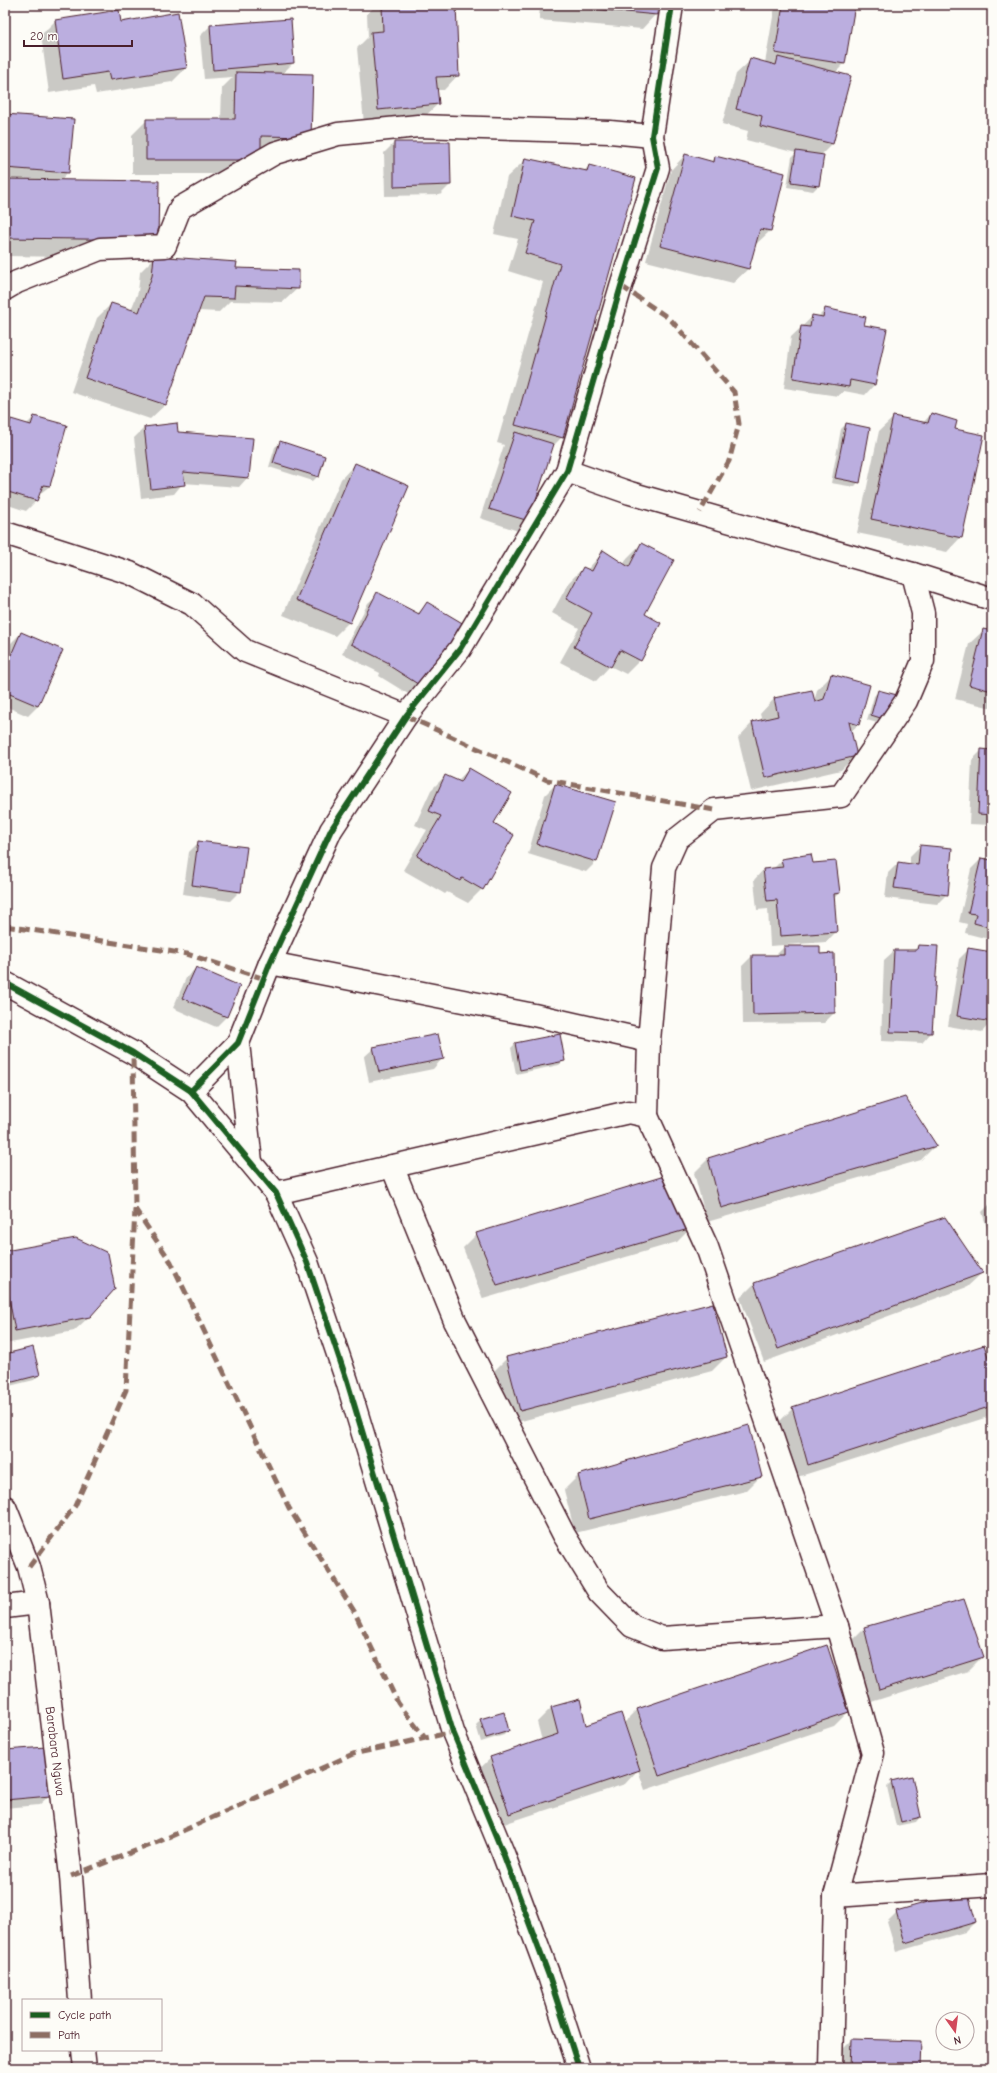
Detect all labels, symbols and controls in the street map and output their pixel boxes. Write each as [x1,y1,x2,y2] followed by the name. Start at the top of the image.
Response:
[24,22,132,48] scale bar
[30,29,58,43] text: 20 m
[43,1706,69,1797] street label: Barabara Nguva
[22,1999,162,2051] legend
[58,2008,111,2022] text: Cycle path
[935,2011,975,2051] north arrow
[58,2028,80,2042] text: Path
[952,2033,962,2047] text: N

